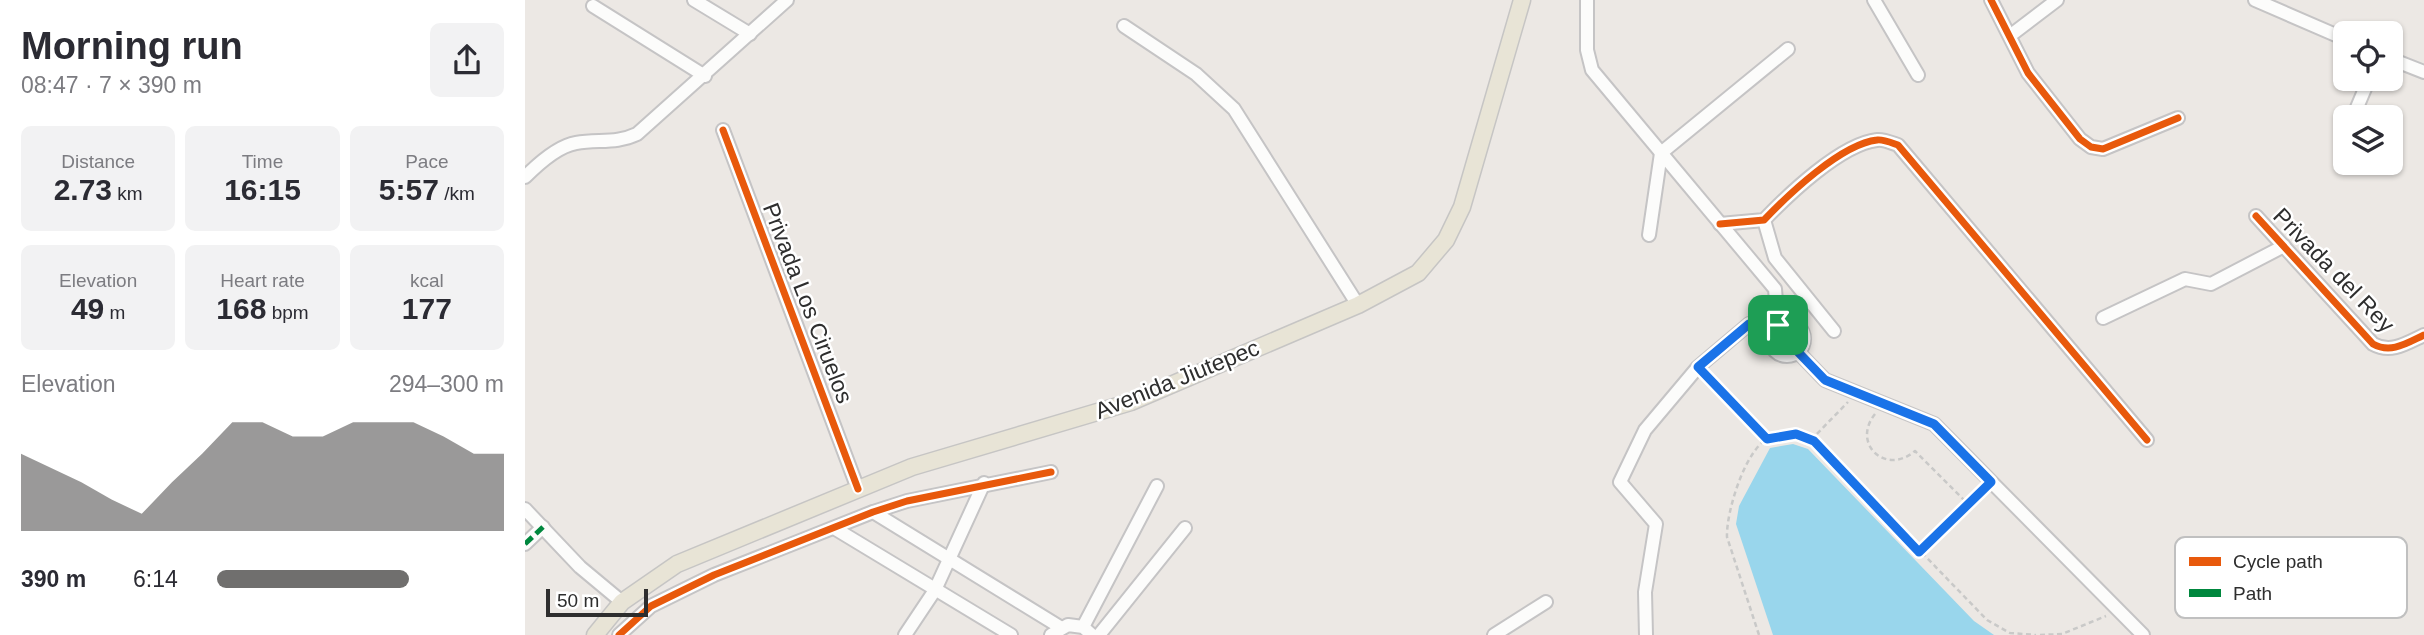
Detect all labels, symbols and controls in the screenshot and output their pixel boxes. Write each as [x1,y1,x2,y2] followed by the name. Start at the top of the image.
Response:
[2333,21,2403,175] map controls
[2333,21,2403,91] button: locate
[430,23,504,97] button: share
[21,25,243,67] text: Morning run
[21,72,202,98] text: 08:47 · 7 × 390 m
[2333,105,2403,175] button: layers
[61,151,135,172] text: Distance
[242,151,283,172] text: Time
[405,151,448,172] text: Pace
[54,173,112,206] text: 2.73
[224,173,301,206] text: 16:15
[379,173,439,206] text: 5:57
[112,183,143,204] text: km
[439,183,475,204] text: /km
[758,199,858,407] street label: Privada Los Ciruelos
[2268,203,2400,338] street label: Privada del Rey
[59,270,137,291] text: Elevation
[220,270,305,291] text: Heart rate
[410,270,444,291] text: kcal
[71,292,104,325] text: 49
[216,292,266,325] text: 168
[402,292,452,325] text: 177
[1748,295,1808,355] pin
[104,302,125,323] text: m
[266,302,309,323] text: bpm
[1759,306,1797,344] icon: arrive
[1091,334,1263,424] street label: Avenida Jiutepec
[21,371,116,397] text: Elevation
[389,371,504,397] text: 294–300 m
[2175,537,2407,618] legend
[2233,551,2323,572] text: Cycle path
[21,566,86,592] text: 390 m
[133,566,178,592] text: 6:14
[2233,583,2272,604] text: Path
[546,586,647,618] scale bar
[557,590,599,611] text: 50 m

